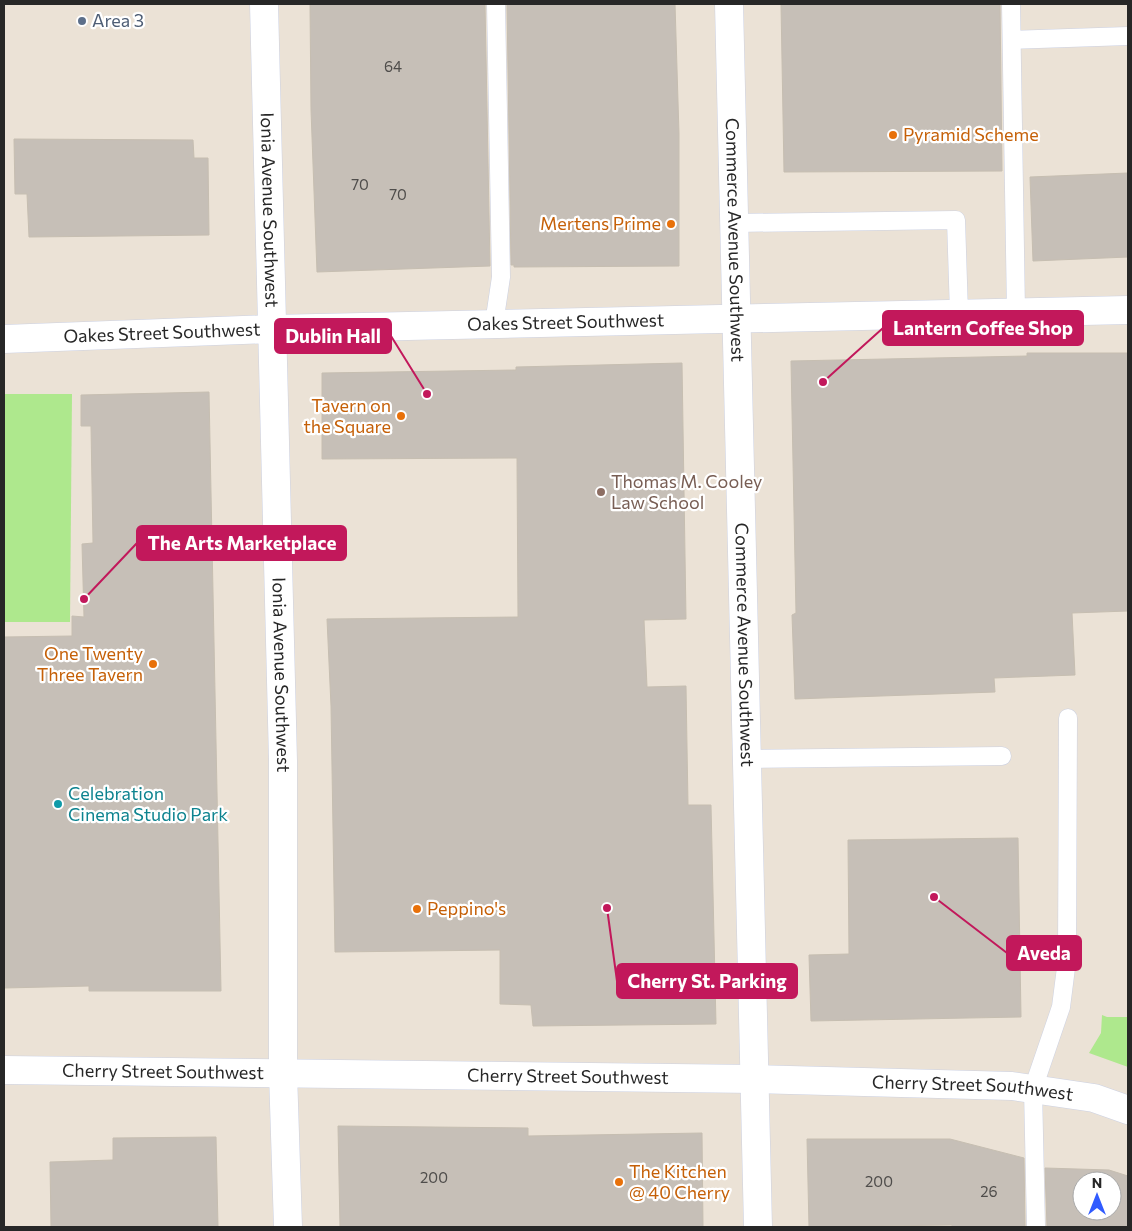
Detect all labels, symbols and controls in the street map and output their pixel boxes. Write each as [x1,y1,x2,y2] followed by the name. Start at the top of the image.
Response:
[92,9,144,31] place label: Area 3
[76,15,88,27] marker: Area 3
[384,57,402,75] house number: 64
[257,112,284,308] street label: Ionia Avenue Southwest
[722,118,749,362] street label: Commerce Avenue Southwest
[903,123,1039,145] place label: Pyramid Scheme
[887,129,899,141] marker: Pyramid Scheme
[351,175,369,193] house number: 70
[389,185,407,203] house number: 70
[540,212,661,234] place label: Mertens Prime
[665,218,677,230] marker: Mertens Prime
[467,308,664,335] street label: Oakes Street Southwest
[883,311,1083,345] callout: Lantern Coffee Shop
[893,316,1073,339] text: Lantern Coffee Shop
[63,317,261,347] street label: Oakes Street Southwest
[275,319,391,353] callout: Dublin Hall
[285,324,381,347] text: Dublin Hall
[303,394,391,437] place label: Tavern on the Square
[395,410,407,422] marker: Tavern on the Square
[611,470,762,513] place label: Thomas M. Cooley Law School
[595,486,607,498] marker: Thomas M. Cooley Law School
[731,522,759,767] street label: Commerce Avenue Southwest
[137,526,346,560] callout: The Arts Marketplace
[148,531,336,554] text: The Arts Marketplace
[268,577,295,772] street label: Ionia Avenue Southwest
[37,642,143,685] place label: One Twenty Three Tavern
[147,658,159,670] marker: One Twenty Three Tavern
[68,782,228,825] place label: Celebration Cinema Studio Park
[52,798,64,810] marker: Celebration Cinema Studio Park
[427,897,506,919] place label: Peppino's
[411,903,423,915] marker: Peppino's
[1007,936,1081,970] callout: Aveda
[1017,941,1071,964] text: Aveda
[617,964,797,998] callout: Cherry St. Parking
[627,969,787,992] text: Cherry St. Parking
[62,1059,264,1083] street label: Cherry Street Southwest
[467,1064,669,1088] street label: Cherry Street Southwest
[872,1070,1075,1105] street label: Cherry Street Southwest
[629,1160,730,1203] place label: The Kitchen @ 40 Cherry
[420,1168,448,1186] house number: 200
[1072,1171,1122,1221] north arrow
[865,1172,893,1190] house number: 200
[1092,1174,1102,1191] text: N
[613,1176,625,1188] marker: The Kitchen @ 40 Cherry
[980,1182,998,1200] house number: 26

